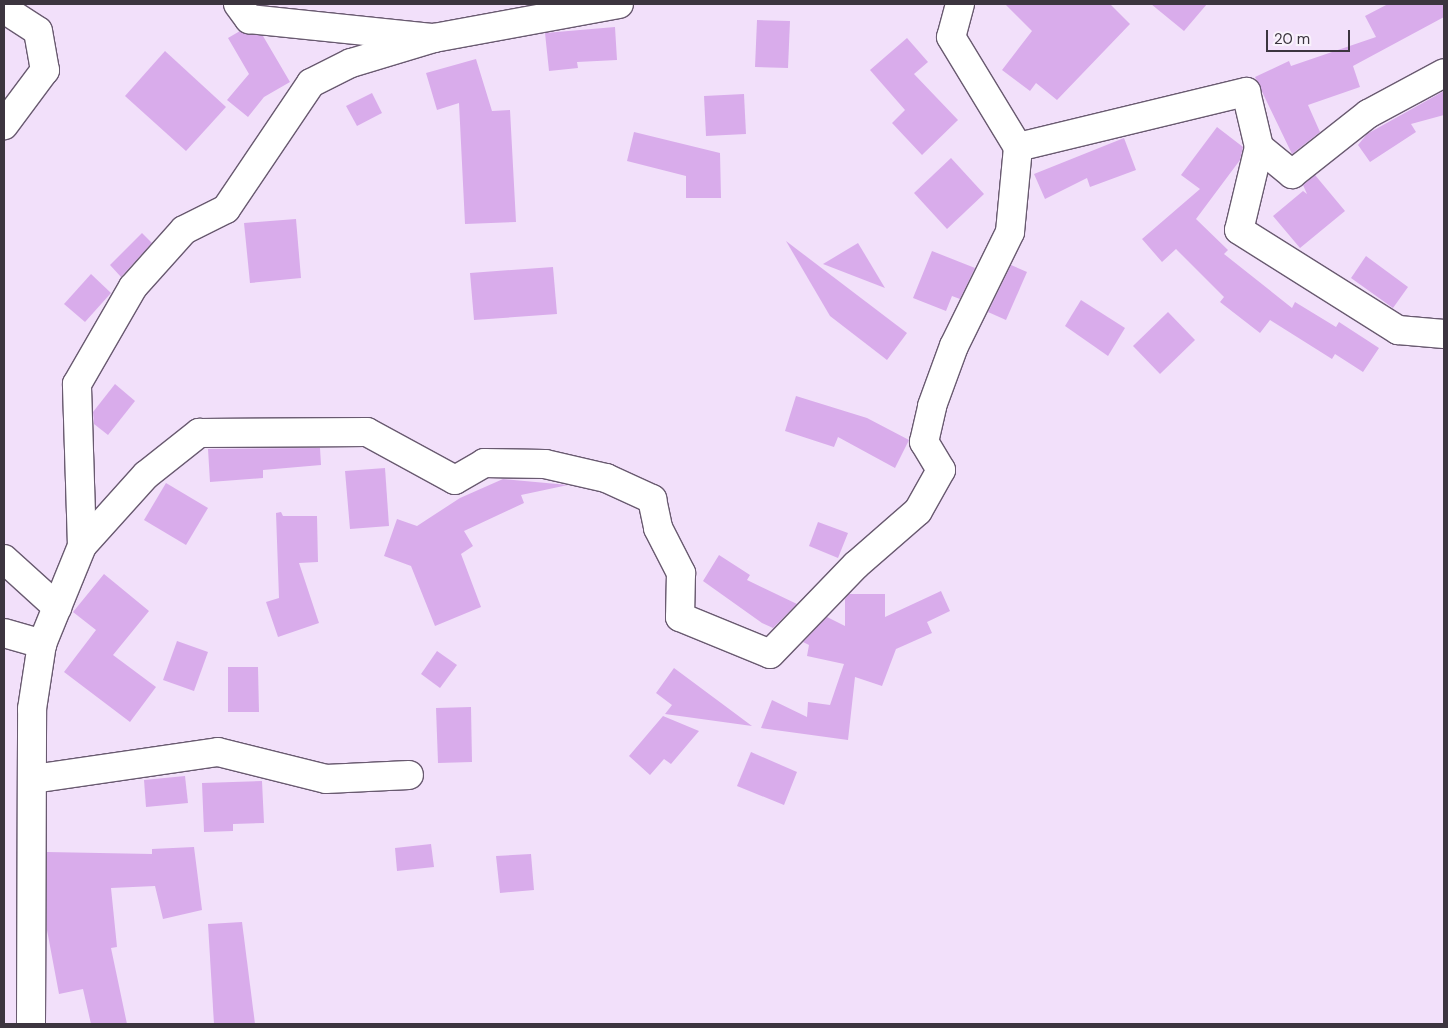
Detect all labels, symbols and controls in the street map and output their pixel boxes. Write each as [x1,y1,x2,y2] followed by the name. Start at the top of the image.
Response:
[1268,20,1352,52] scale bar
[1274,29,1310,49] text: 20 m

